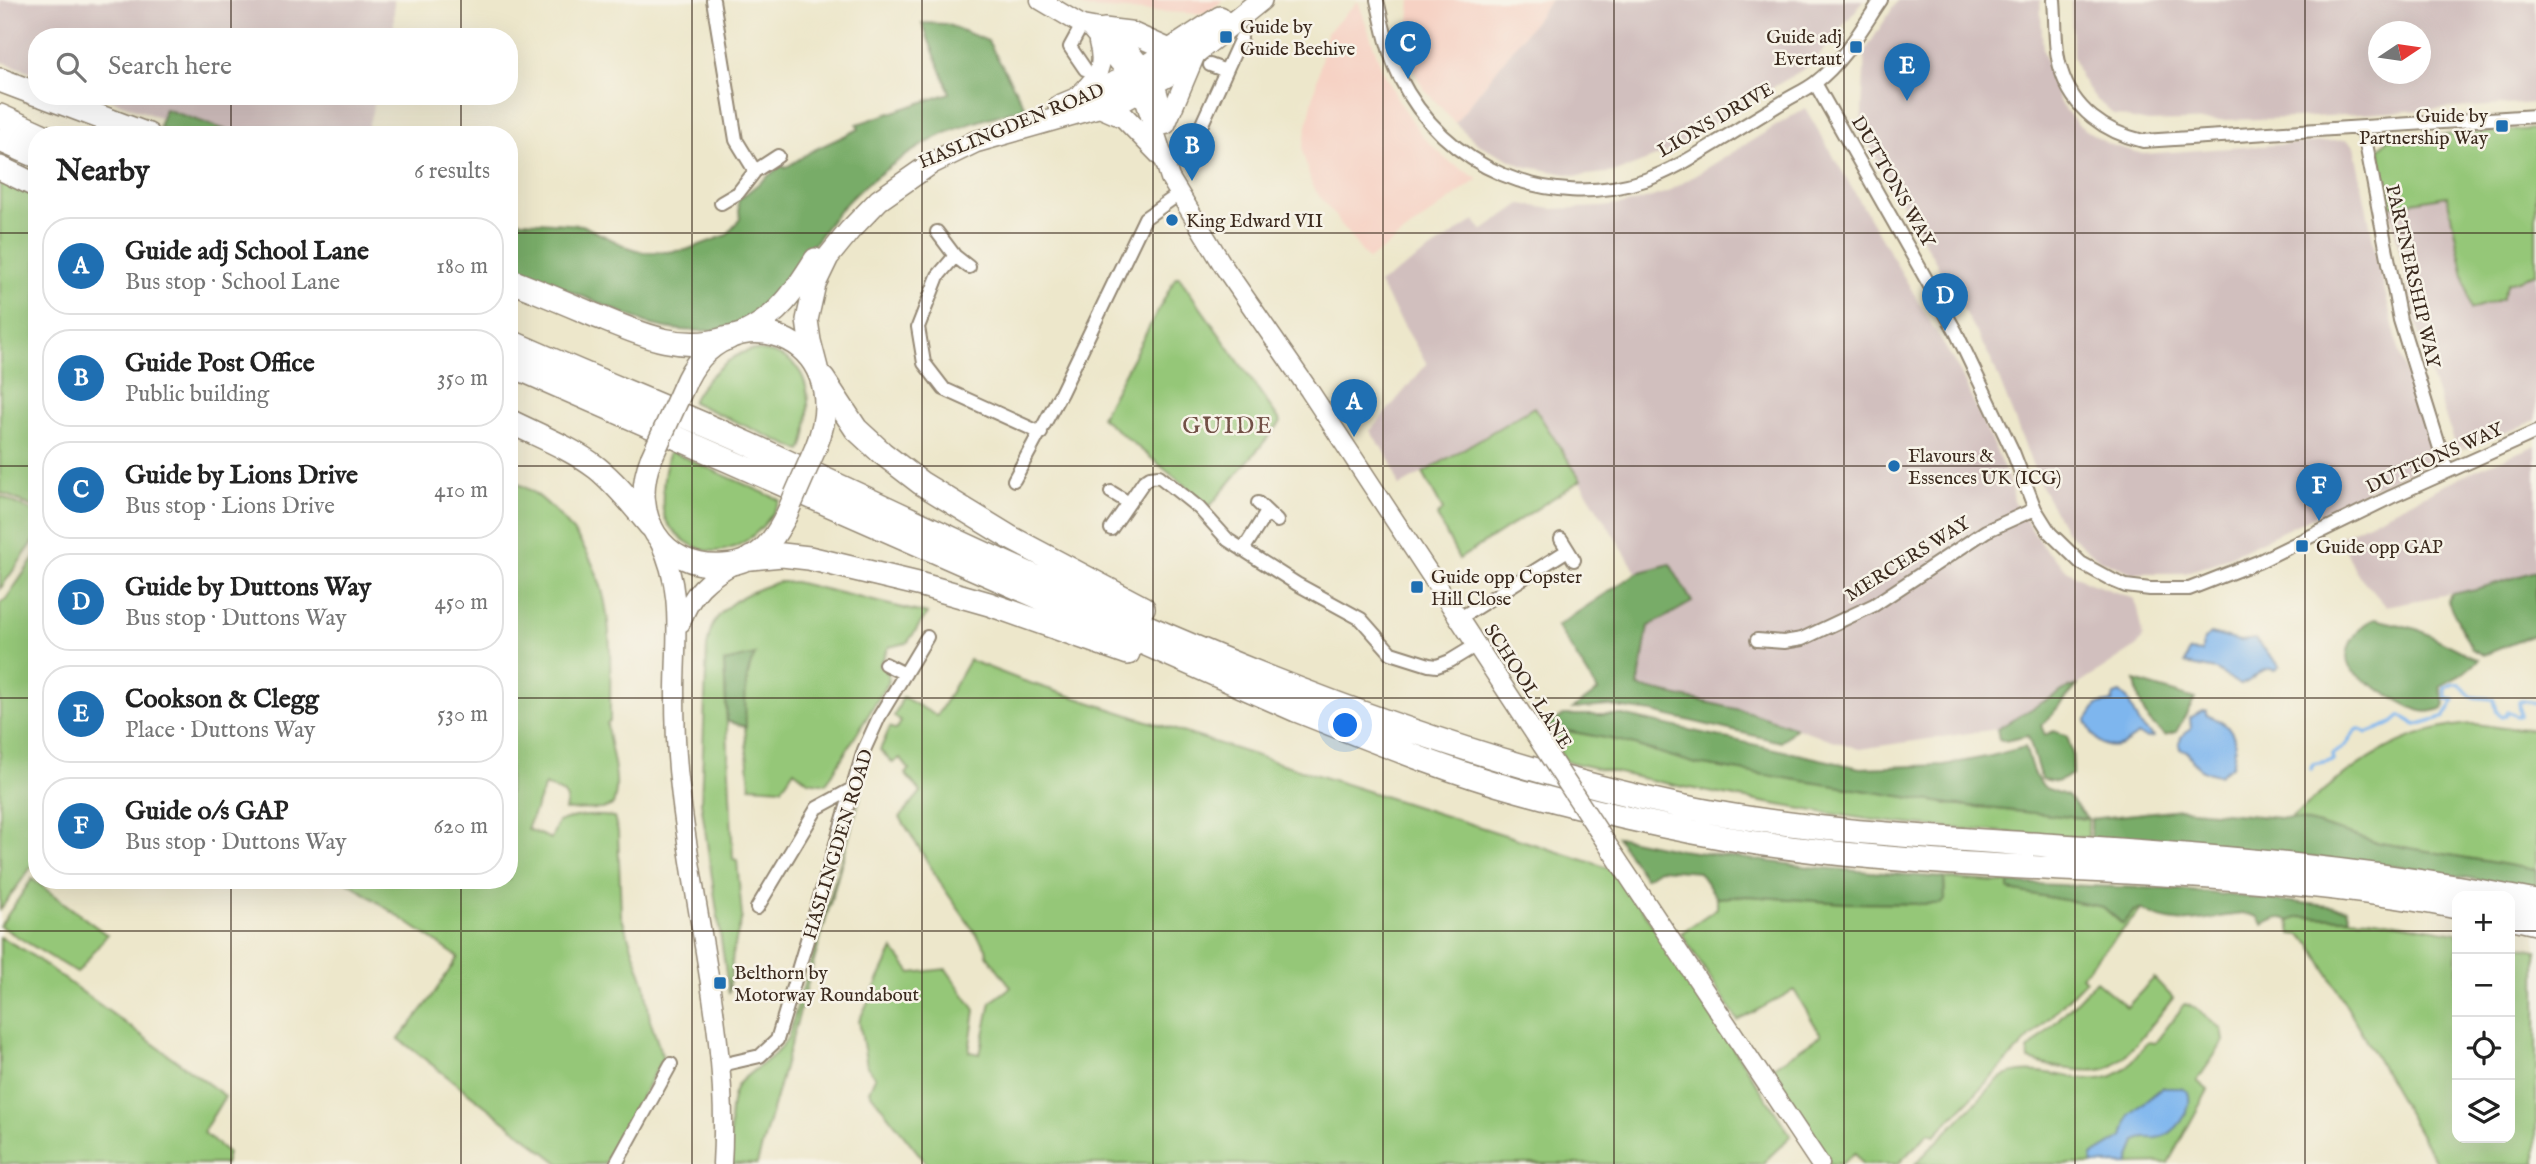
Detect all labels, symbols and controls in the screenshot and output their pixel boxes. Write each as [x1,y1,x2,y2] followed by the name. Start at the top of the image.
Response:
[1240,16,1355,62] place label: Guide by Guide Beehive
[1385,21,1431,79] pin: C
[2368,21,2431,84] north arrow
[1766,26,1842,72] place label: Guide adj Evertaut
[28,28,518,105] search box
[1218,29,1234,45] marker: Guide by Guide Beehive
[1848,39,1864,55] marker: Guide adj Evertaut
[1884,43,1930,101] pin: E
[52,48,90,86] icon: search
[108,50,232,83] text: Search here
[1654,78,1778,164] street label: LIONS DRIVE
[915,79,1108,175] street label: HASLINGDEN ROAD
[2359,105,2489,151] place label: Guide by Partnership Way
[1845,112,1940,253] street label: DUTTONS WAY
[2494,118,2510,134] marker: Guide by Partnership Way
[1169,123,1215,181] pin: B
[56,153,149,191] text: Nearby
[414,157,490,186] text: 6 results
[2379,182,2445,372] street label: PARTNERSHIP WAY
[1186,210,1323,234] place label: King Edward VII
[1164,212,1180,228] marker: King Edward VII
[125,235,369,268] text: Guide adj School Lane
[73,252,89,281] text: A
[436,252,488,281] text: 180 m
[125,268,340,297] text: Bus stop · School Lane
[1922,273,1968,331] pin: D
[125,347,315,380] text: Guide Post Office
[73,364,89,393] text: B
[437,364,488,393] text: 350 m
[1331,379,1377,437] pin: A
[125,380,269,409] text: Public building
[1182,412,1274,441] district label: GUIDE
[2362,417,2508,500] street label: DUTTONS WAY
[1908,445,2061,491] place label: Flavours & Essences UK (ICG)
[1886,458,1902,474] marker: Flavours & Essences UK (ICG)
[125,459,358,492] text: Guide by Lions Drive
[2296,463,2342,521] pin: F
[73,476,89,505] text: C
[434,476,488,505] text: 410 m
[125,492,335,521] text: Bus stop · Lions Drive
[1841,511,1976,608] street label: MERCERS WAY
[2316,536,2443,560] place label: Guide opp GAP
[2294,538,2310,554] marker: Guide opp GAP
[1431,566,1582,612] place label: Guide opp Copster Hill Close
[125,571,371,604] text: Guide by Duttons Way
[1409,579,1425,595] marker: Guide opp Copster Hill Close
[72,588,90,617] text: D
[434,588,488,617] text: 450 m
[125,604,346,633] text: Bus stop · Duttons Way
[1478,620,1577,754] street label: SCHOOL LANE
[125,683,319,716] text: Cookson & Clegg
[73,700,89,729] text: E
[437,700,488,729] text: 530 m
[1328,708,1362,742] your location
[125,716,315,745] text: Place · Duttons Way
[798,746,879,943] street label: HASLINGDEN ROAD
[125,795,288,828] text: Guide o/s GAP
[74,812,88,841] text: F
[433,812,488,841] text: 620 m
[125,828,346,857] text: Bus stop · Duttons Way
[2452,891,2515,1143] map controls
[2452,891,2515,954] button: +
[2452,954,2515,1017] button: −
[734,962,920,1008] place label: Belthorn by Motorway Roundabout
[712,975,728,991] marker: Belthorn by Motorway Roundabout
[2452,1017,2515,1080] button: locate
[2452,1080,2515,1143] button: layers

